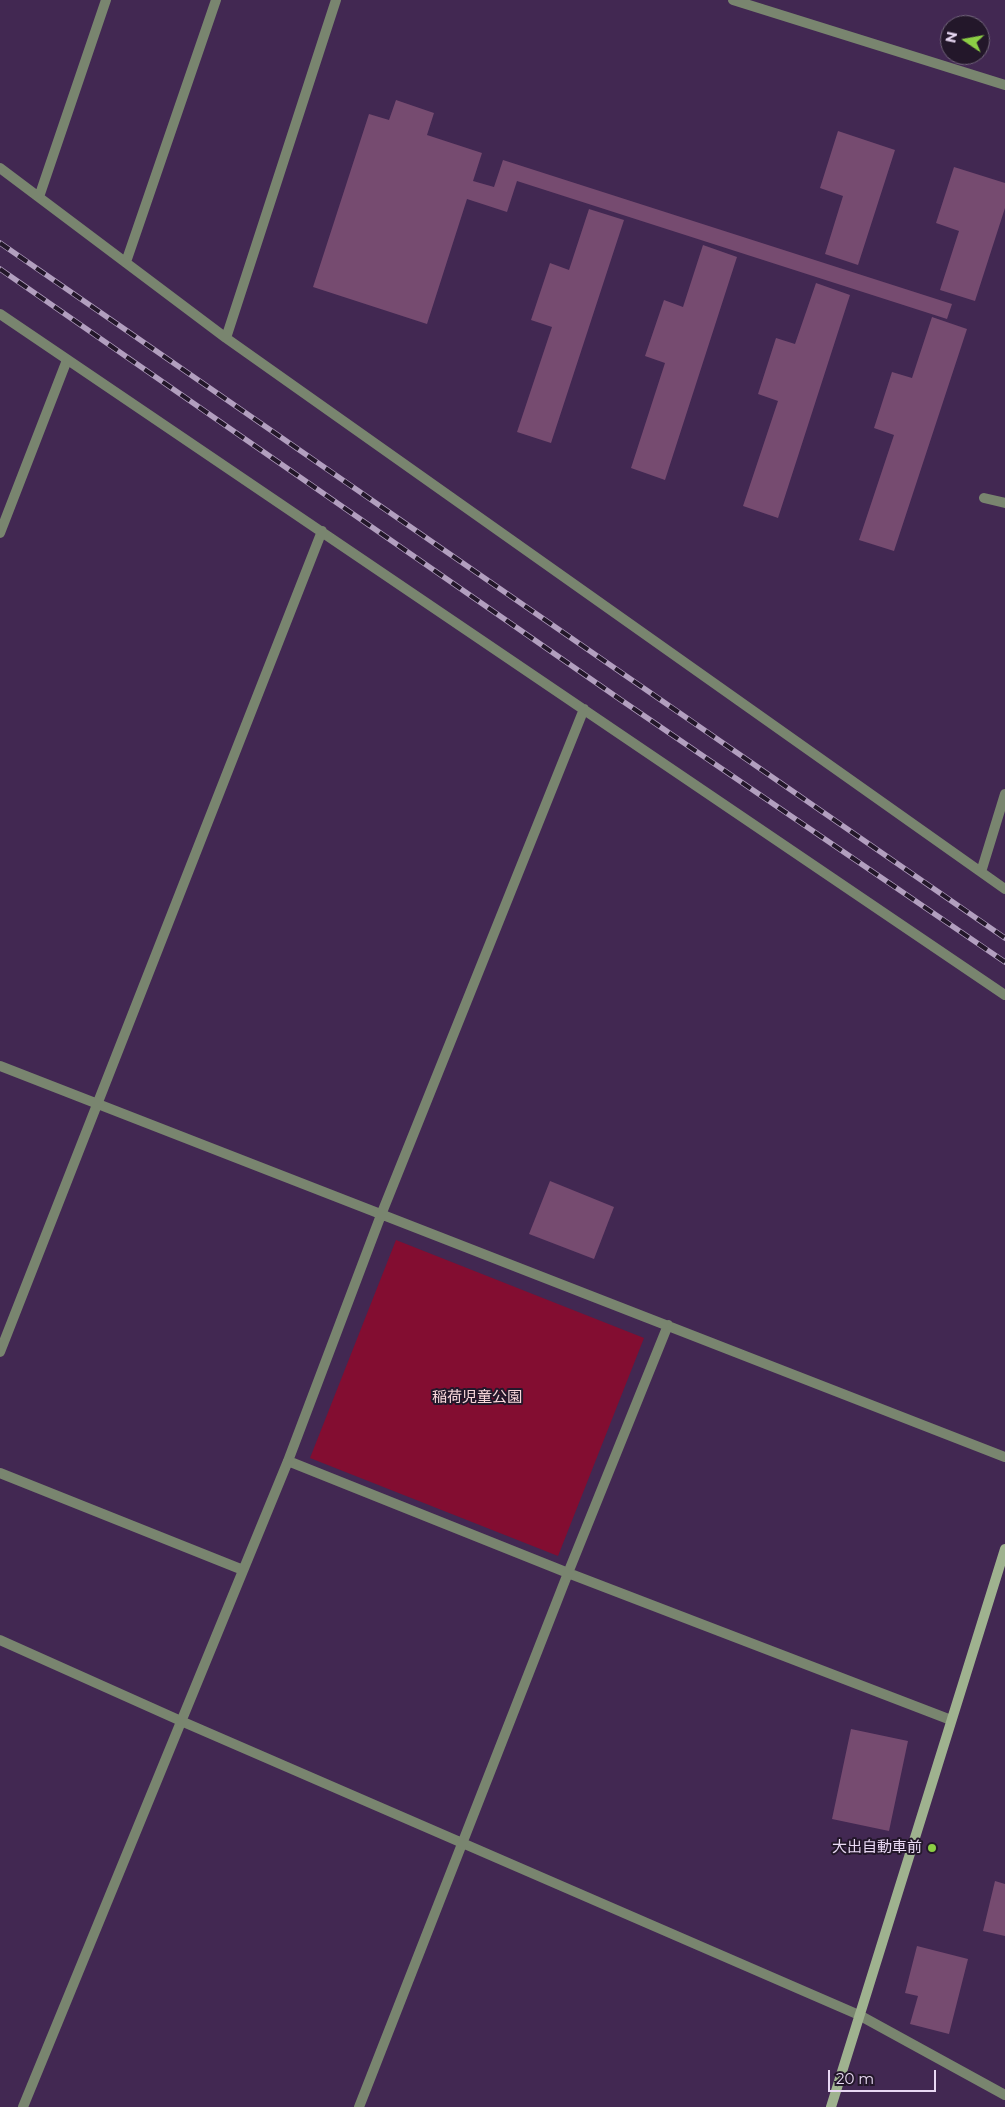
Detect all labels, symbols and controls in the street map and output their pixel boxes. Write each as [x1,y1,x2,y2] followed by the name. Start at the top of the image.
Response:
[940,15,990,65] north arrow
[941,30,961,44] text: N
[432,1389,522,1407] park label: 稲荷児童公園
[832,1839,922,1857] place label: 大出自動車前
[926,1842,938,1854] marker: 大出自動車前
[830,2060,938,2092] scale bar
[836,2069,874,2088] text: 20 m

